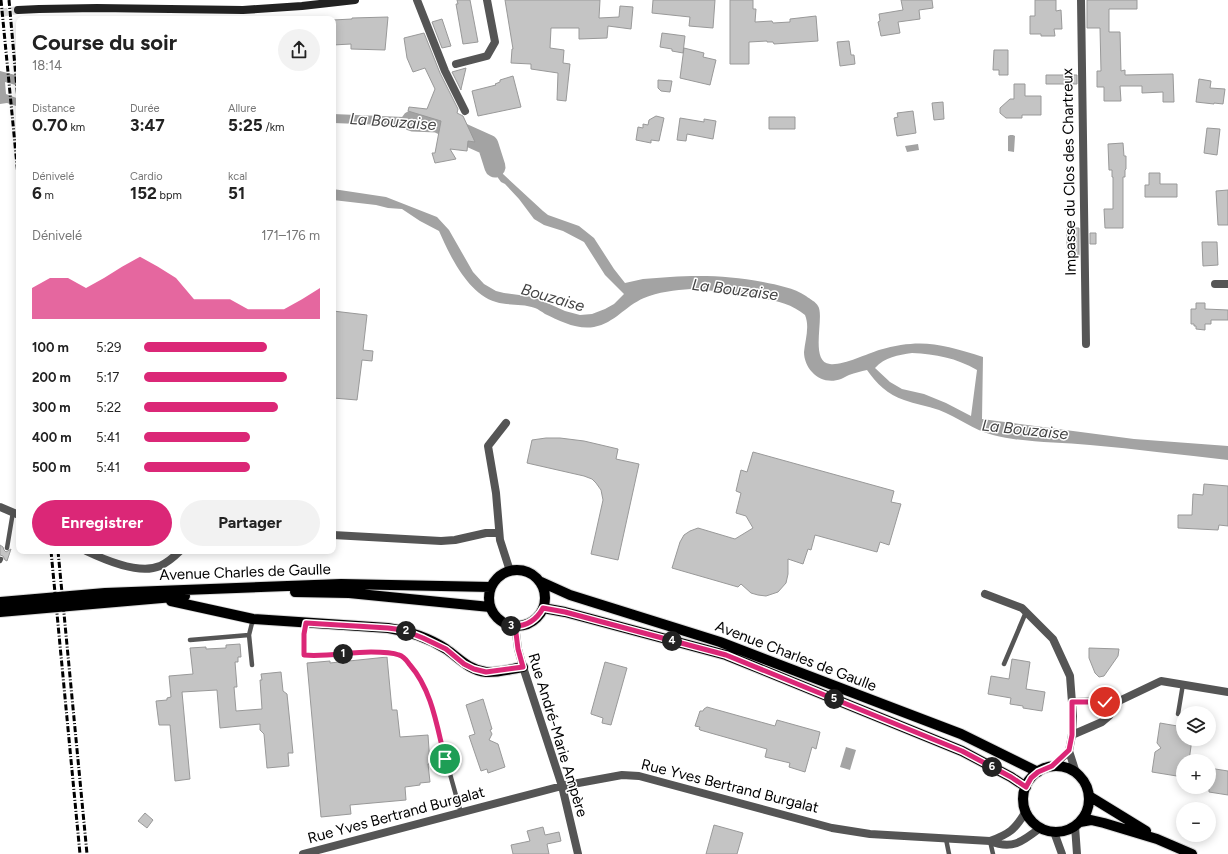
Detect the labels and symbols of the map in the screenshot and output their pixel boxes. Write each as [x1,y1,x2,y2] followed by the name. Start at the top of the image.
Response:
[1058,68,1080,276] street label: Impasse du Clos des Chartreux
[349,109,437,134] water label: La Bouzaise
[691,275,779,304] water label: La Bouzaise
[519,279,587,316] water label: Bouzaise
[981,416,1069,444] water label: La Bouzaise
[159,560,331,584] street label: Avenue Charles de Gaulle
[501,616,521,636] pin: 3
[713,617,879,695] street label: Avenue Charles de Gaulle
[396,621,416,641] pin: 2
[662,631,682,651] pin: 4
[333,644,353,664] pin: 1
[524,651,592,819] street label: Rue André-Marie Ampère
[1088,685,1122,719] pin
[824,689,844,709] pin: 5
[428,742,462,776] pin
[639,755,821,817] street label: Rue Yves Bertrand Burgalat
[982,757,1002,777] pin: 6
[306,783,487,847] street label: Rue Yves Bertrand Burgalat

